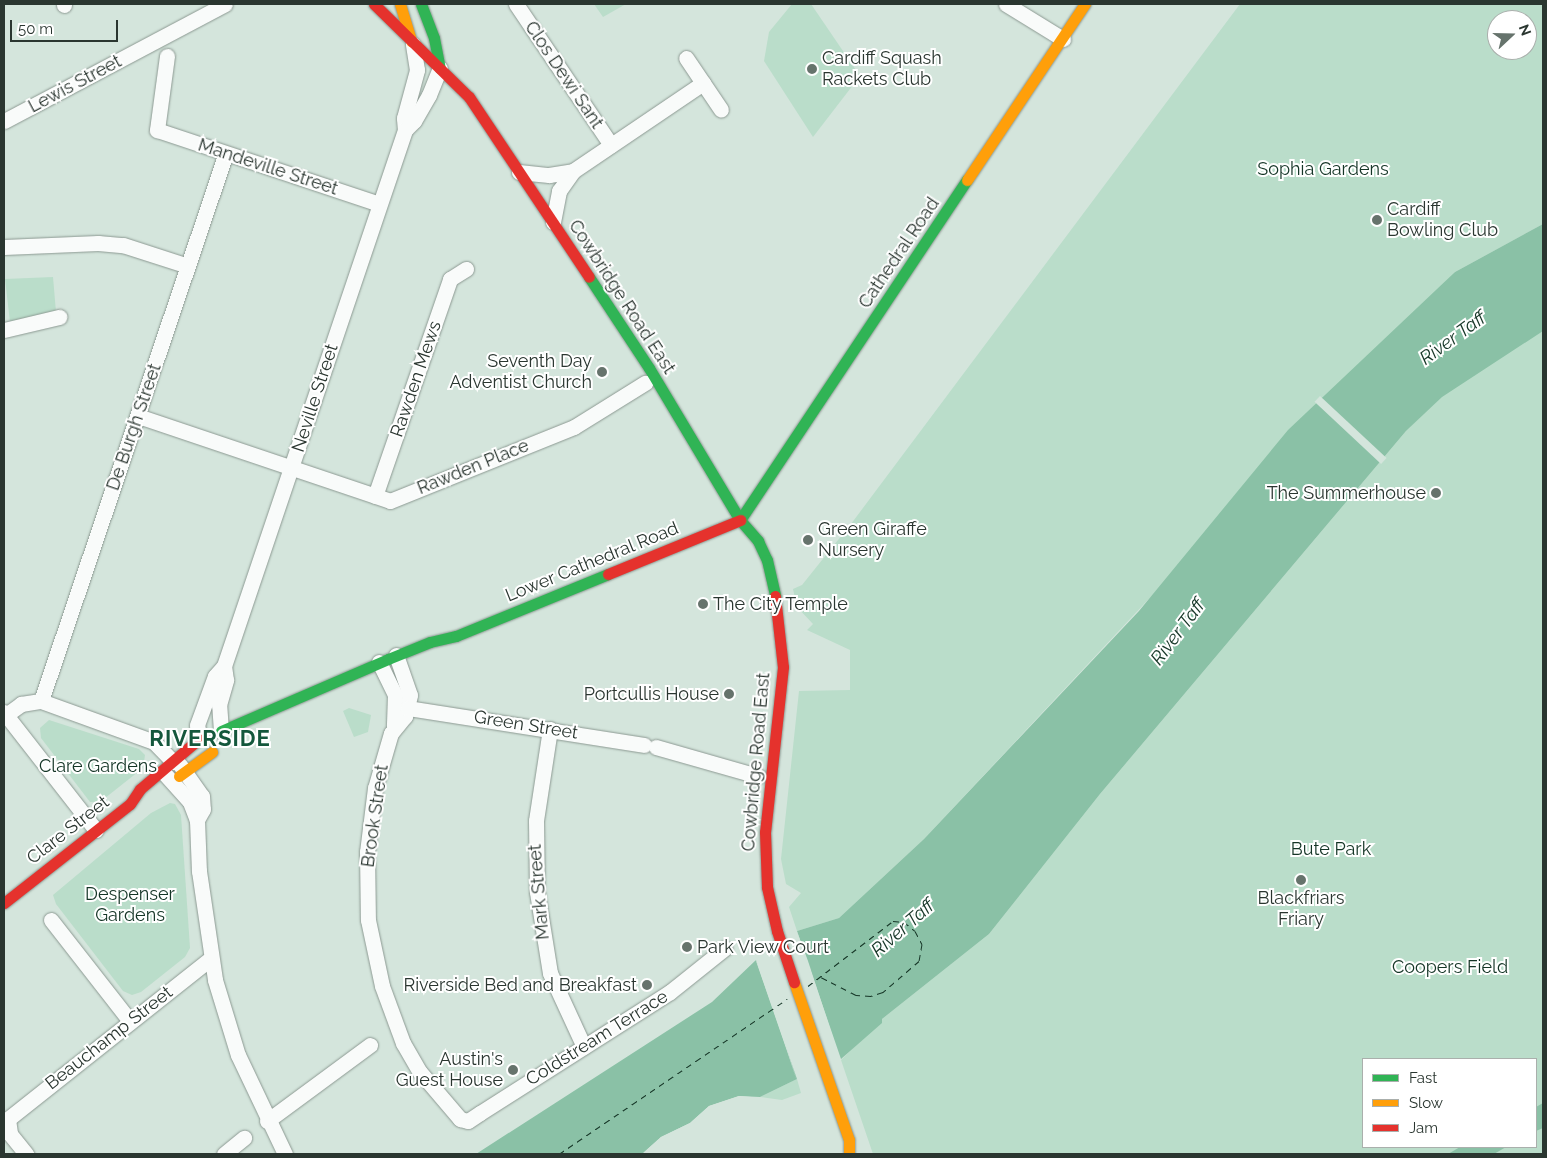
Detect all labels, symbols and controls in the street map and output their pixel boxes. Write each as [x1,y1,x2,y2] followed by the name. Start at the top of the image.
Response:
[12,10,120,42] scale bar
[1487,10,1537,60] north arrow
[520,17,608,133] street label: Clos Dewi Sant
[18,20,53,38] text: 50 m
[1516,22,1534,38] text: N
[822,48,942,90] place label: Cardiff Squash Rackets Club
[25,50,125,118] street label: Lewis Street
[806,63,818,75] marker: Cardiff Squash Rackets Club
[195,134,341,200] street label: Mandeville Street
[1257,158,1389,180] park label: Sophia Gardens
[854,193,944,313] street label: Cathedral Road
[1387,199,1498,242] place label: Cardiff Bowling Club
[1371,214,1383,226] marker: Cardiff Bowling Club
[564,216,680,378] street label: Cowbridge Road East
[1415,306,1491,370] water label: River Taff
[386,318,446,440] street label: Rawden Mews
[287,341,343,455] street label: Neville Street
[449,351,592,394] place label: Seventh Day Adventist Church
[102,361,166,493] street label: De Burgh Street
[596,366,608,378] marker: Seventh Day Adventist Church
[414,435,532,499] street label: Rawden Place
[1267,482,1426,504] place label: The Summerhouse
[1430,487,1442,499] marker: The Summerhouse
[502,517,682,607] street label: Lower Cathedral Road
[818,519,927,562] place label: Green Giraffe Nursery
[802,534,814,546] marker: Green Giraffe Nursery
[713,593,849,615] place label: The City Temple
[1146,594,1210,670] water label: River Taff
[697,598,709,610] marker: The City Temple
[737,672,775,852] street label: Cowbridge Road East
[584,683,719,705] place label: Portcullis House
[723,688,735,700] marker: Portcullis House
[472,706,580,744] street label: Green Street
[148,726,272,752] district label: RIVERSIDE
[39,755,157,777] park label: Clare Gardens
[357,763,393,869] street label: Brook Street
[23,791,113,869] street label: Clare Street
[1291,838,1371,860] park label: Bute Park
[524,843,554,941] street label: Mark Street
[1295,874,1307,886] marker: Blackfriars Friary
[85,884,175,926] park label: Despenser Gardens
[1257,888,1345,931] place label: Blackfriars Friary
[866,894,940,962] water label: River Taff
[697,936,830,958] place label: Park View Court
[681,941,693,953] marker: Park View Court
[1392,956,1508,978] park label: Coopers Field
[403,974,637,996] place label: Riverside Bed and Breakfast
[641,979,653,991] marker: Riverside Bed and Breakfast
[41,982,177,1094] street label: Beauchamp Street
[522,985,672,1091] street label: Coldstream Terrace
[396,1049,503,1092] place label: Austin's Guest House
[1362,1058,1537,1148] legend
[507,1064,519,1076] marker: Austin's Guest House
[1409,1069,1437,1087] text: Fast
[1409,1094,1443,1112] text: Slow
[1409,1119,1438,1137] text: Jam

